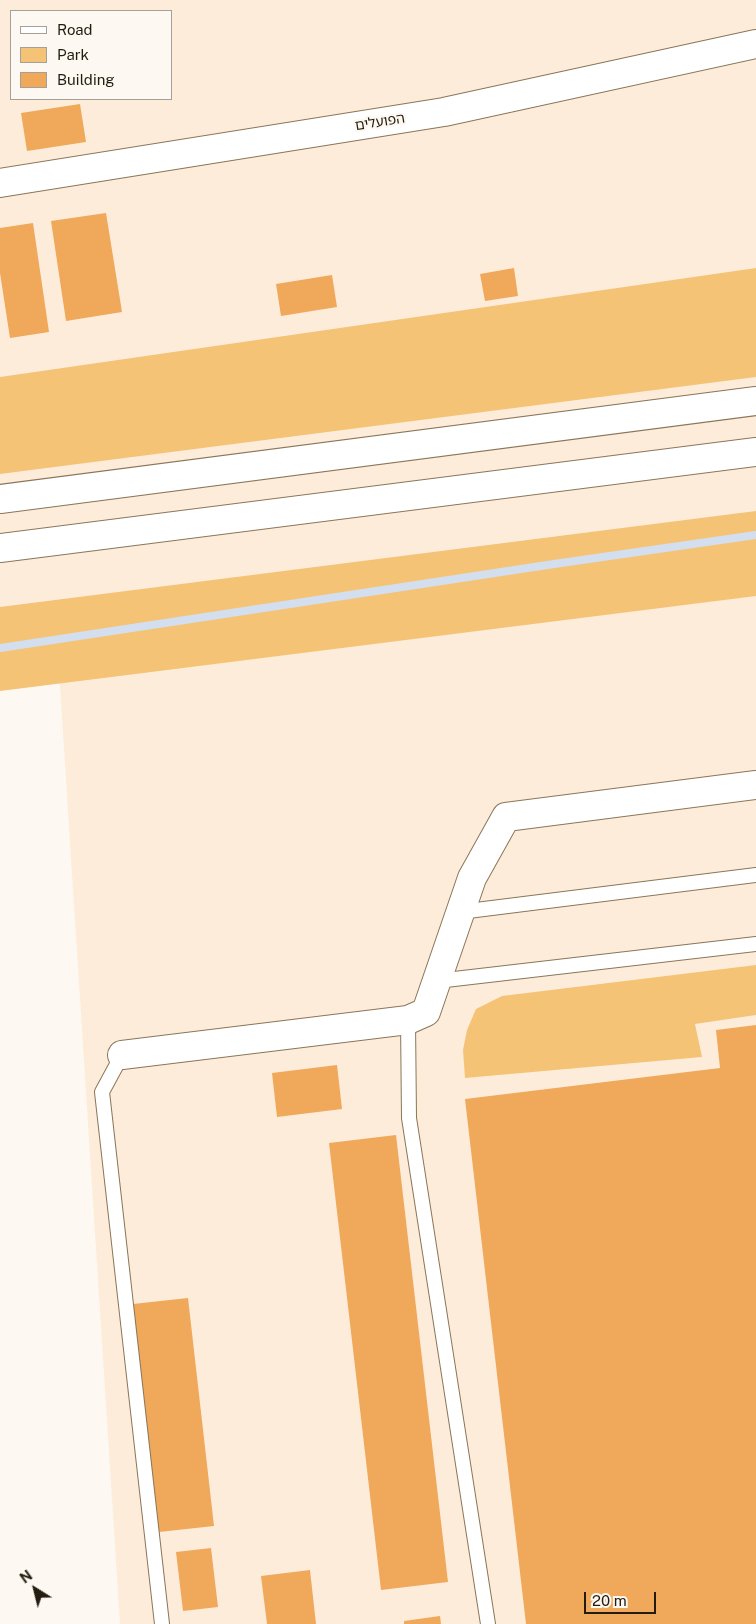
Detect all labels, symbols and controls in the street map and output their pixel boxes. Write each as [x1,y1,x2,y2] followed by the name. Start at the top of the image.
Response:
[10,10,172,100] legend
[57,21,93,38] text: Road
[57,46,89,63] text: Park
[57,71,115,88] text: Building
[354,110,406,134] street label: הפועלים
[10,1564,60,1614] north arrow
[17,1567,35,1587] text: N
[586,1582,658,1614] scale bar
[592,1592,627,1609] text: 20 m

